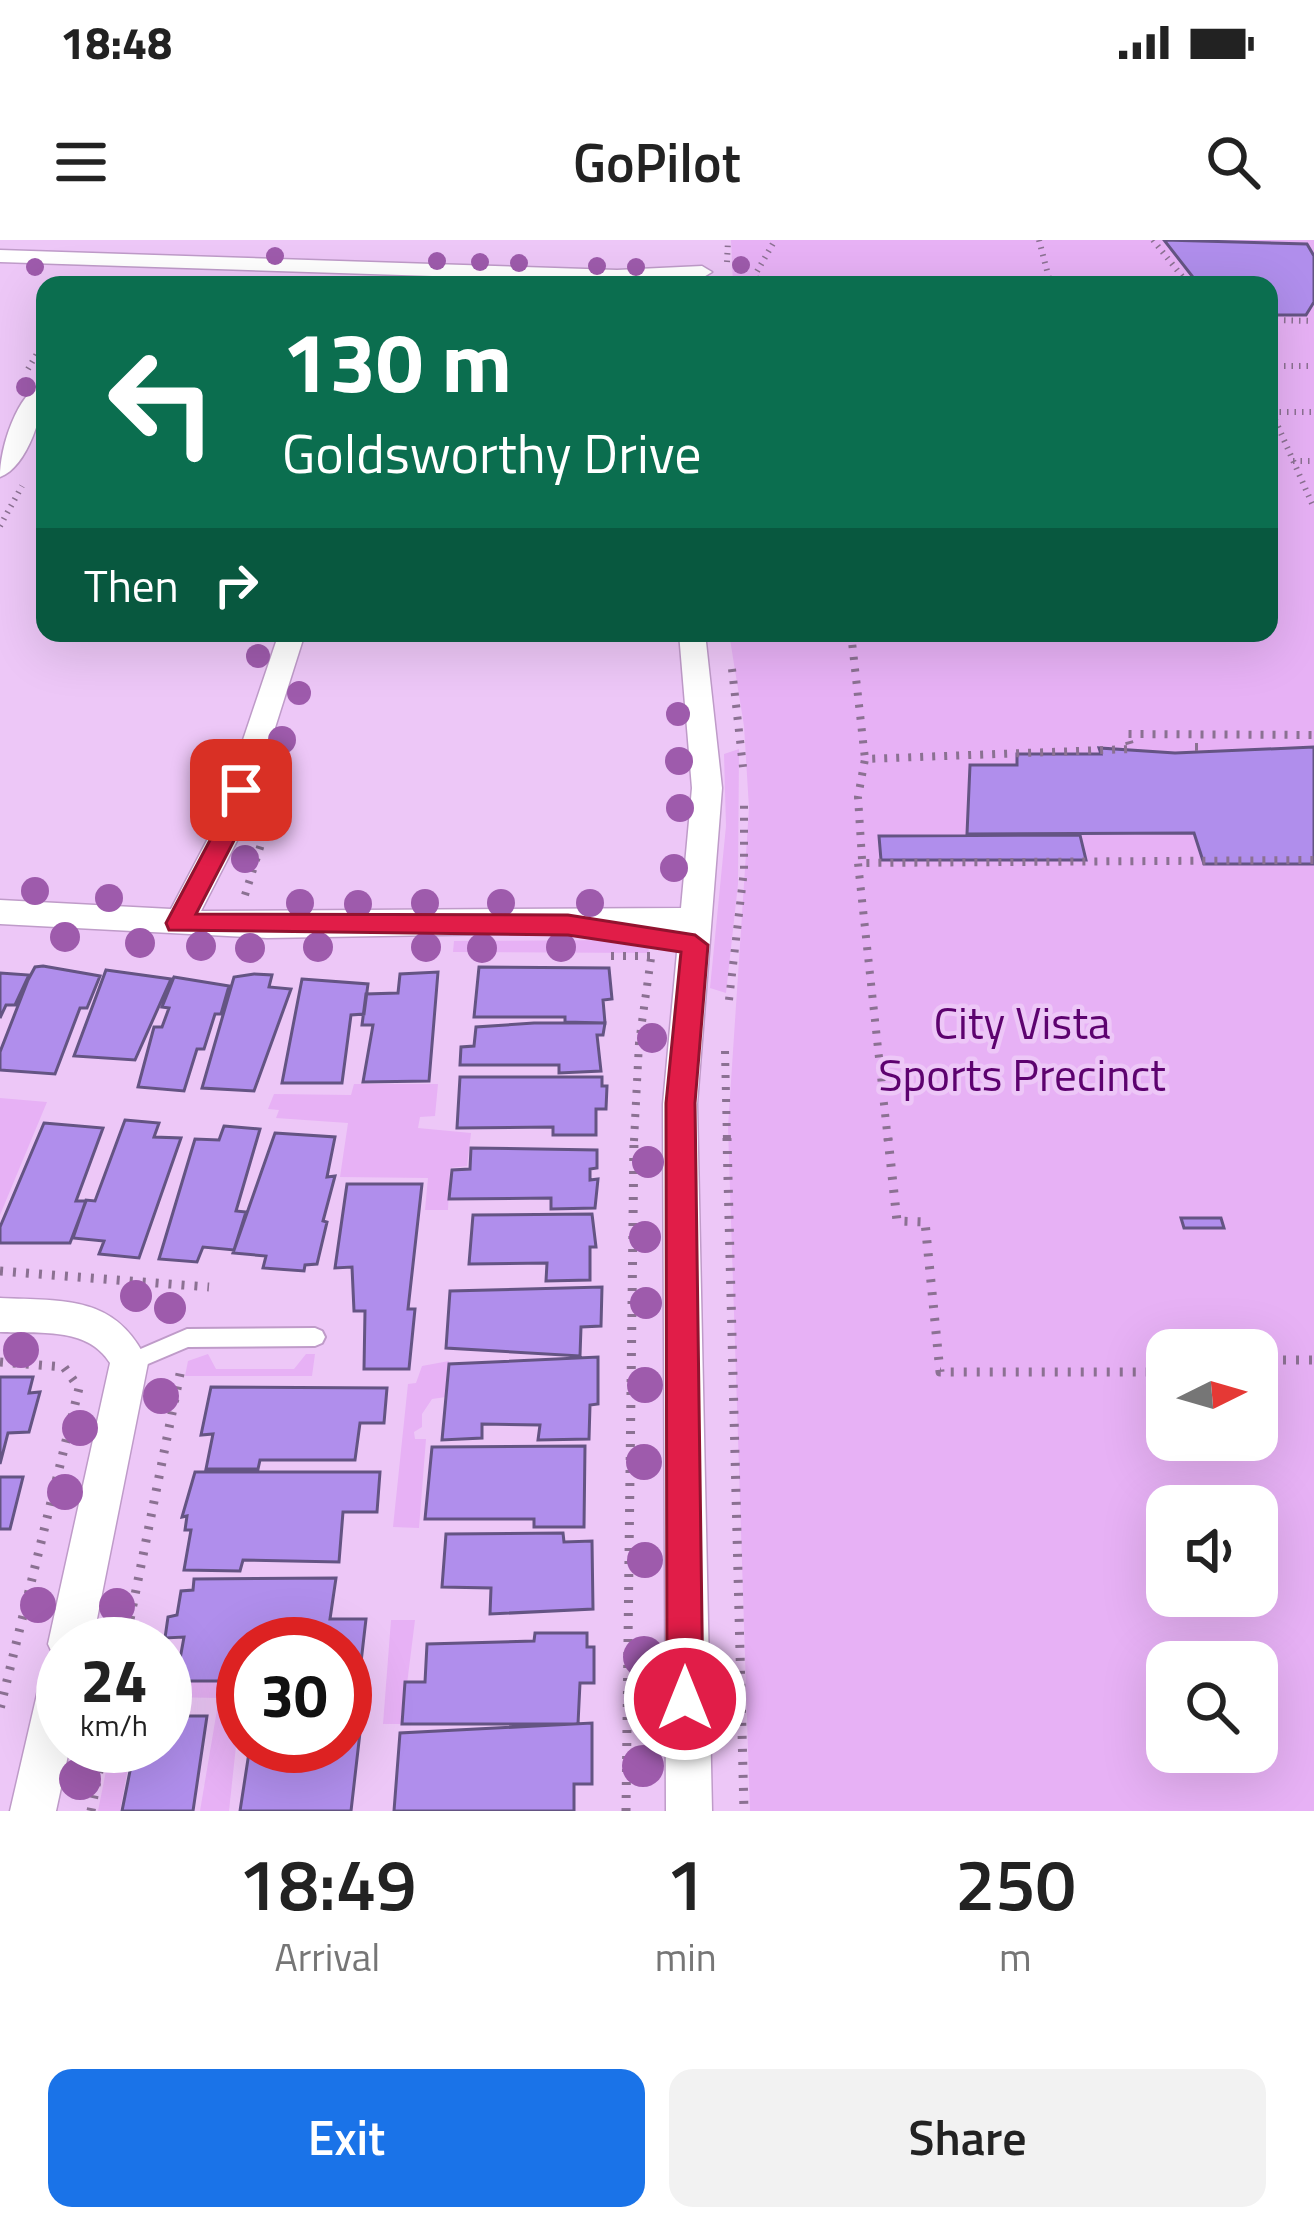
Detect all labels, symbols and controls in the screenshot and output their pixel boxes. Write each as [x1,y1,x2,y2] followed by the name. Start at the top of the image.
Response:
[60,8,172,76] text: 18:48
[573,121,741,203] text: GoPilot
[48,129,114,195] icon: menu
[1200,129,1266,195] icon: search
[282,297,512,425] text: 130 m
[84,324,240,480] icon: left
[282,412,701,494] text: Goldsworthy Drive
[84,551,179,619] text: Then
[203,552,269,618] icon: right
[190,739,292,841] pin
[208,757,274,823] icon: arrive
[878,988,1166,1108] park label: City Vista Sports Precinct
[1146,1329,1278,1461] north arrow
[1146,1329,1278,1773] map controls
[1146,1485,1278,1617] button: sound
[216,1617,372,1773] speed limit sign: 30
[80,1634,148,1725] text: 24
[622,1636,748,1762] position arrow
[1146,1641,1278,1773] button: search
[80,1702,148,1748] text: km/h
[238,1828,417,1938] text: 18:49
[666,1828,706,1938] text: 1
[955,1828,1076,1938] text: 250
[274,1927,380,1986] text: Arrival
[655,1927,717,1986] text: min
[999,1927,1032,1986] text: m
[48,2069,645,2207] button: Exit
[669,2069,1266,2207] button: Share

